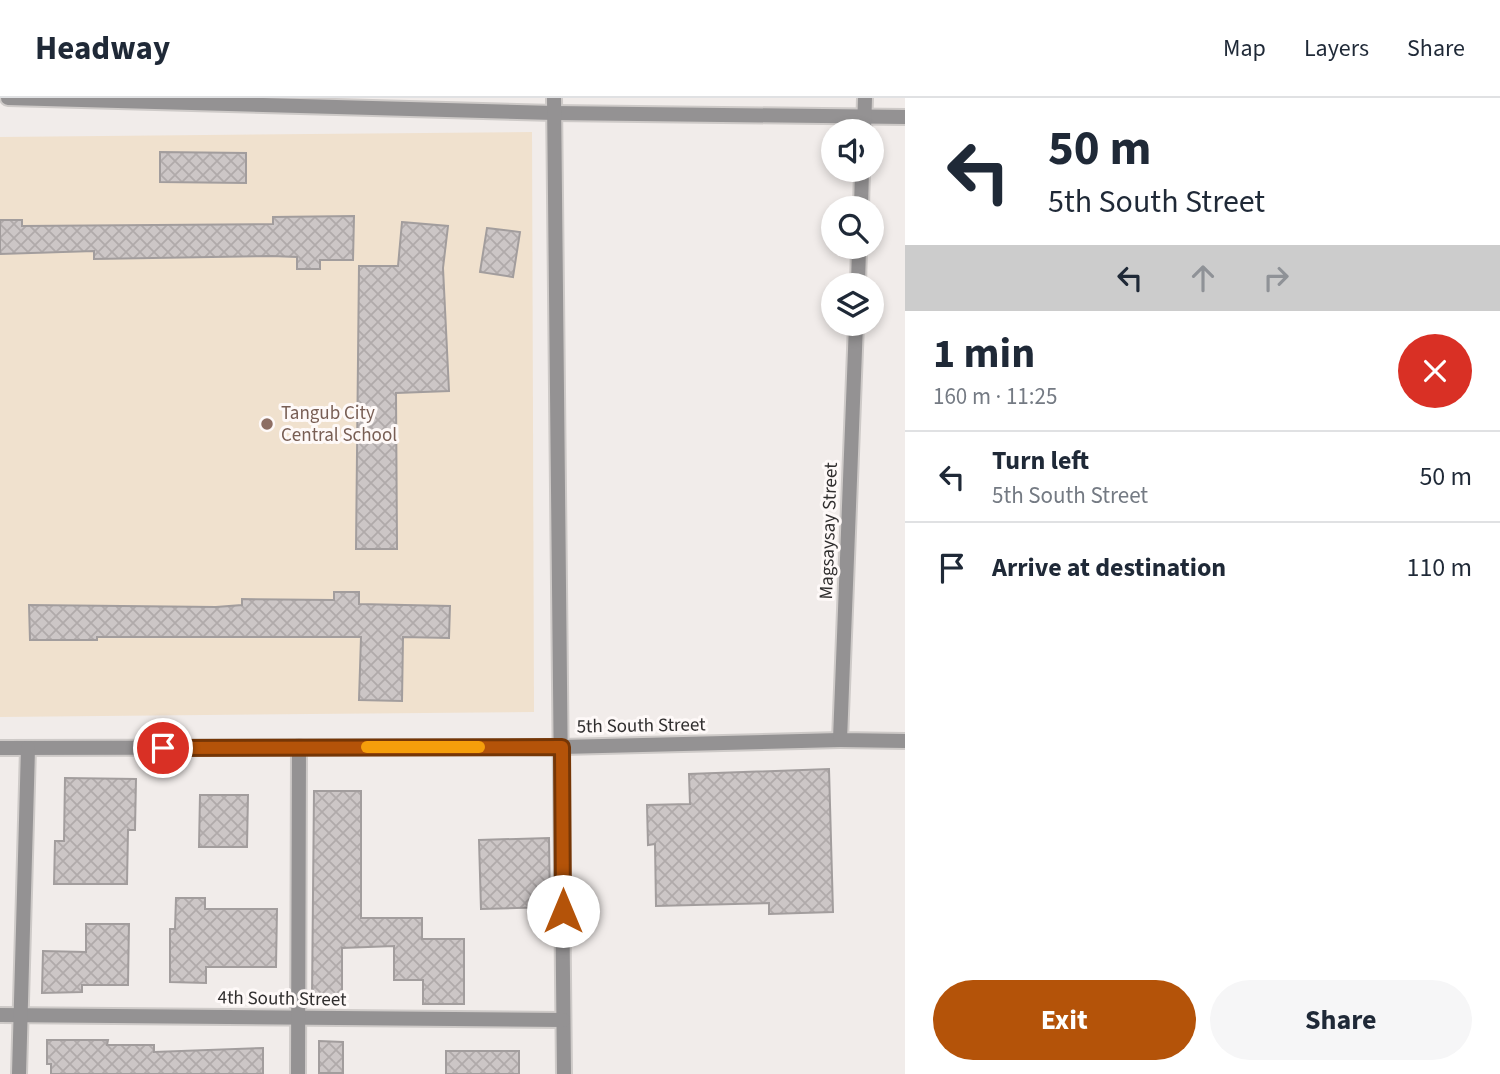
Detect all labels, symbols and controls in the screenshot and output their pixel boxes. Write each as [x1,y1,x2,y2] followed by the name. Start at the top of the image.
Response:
[35,25,170,72] text: Headway
[1223,31,1266,66] text: Map
[1304,31,1369,66] text: Layers
[1407,31,1465,66] text: Share
[1048,114,1152,184] text: 50 m
[821,119,884,336] map controls
[821,119,884,182] button: sound
[933,126,1024,217] icon: left
[1048,179,1265,225] text: 5th South Street
[821,196,884,259] button: search
[1111,259,1149,297] icon: left
[1184,259,1222,297] icon: ahead
[1257,259,1295,297] icon: right
[821,273,884,336] button: layers
[933,324,1035,384] text: 1 min
[1398,334,1472,408] button: close
[933,380,1057,413] text: 160 m · 11:25
[281,400,397,449] place label: Tangub City Central School
[259,416,275,432] marker: Tangub City Central School
[992,442,1089,479] text: Turn left
[933,458,971,496] icon: left
[1419,458,1472,495] text: 50 m
[813,461,845,600] street label: Magsaysay Street
[992,479,1148,512] text: 5th South Street
[933,549,971,587] icon: arrive
[992,549,1226,586] text: Arrive at destination
[1406,549,1472,586] text: 110 m
[576,711,706,741] street label: 5th South Street
[133,718,193,778] pin
[144,729,182,767] icon: arrive
[526,874,600,948] position arrow
[933,980,1196,1060] button: Exit
[1210,980,1472,1060] button: Share
[217,984,347,1014] street label: 4th South Street

